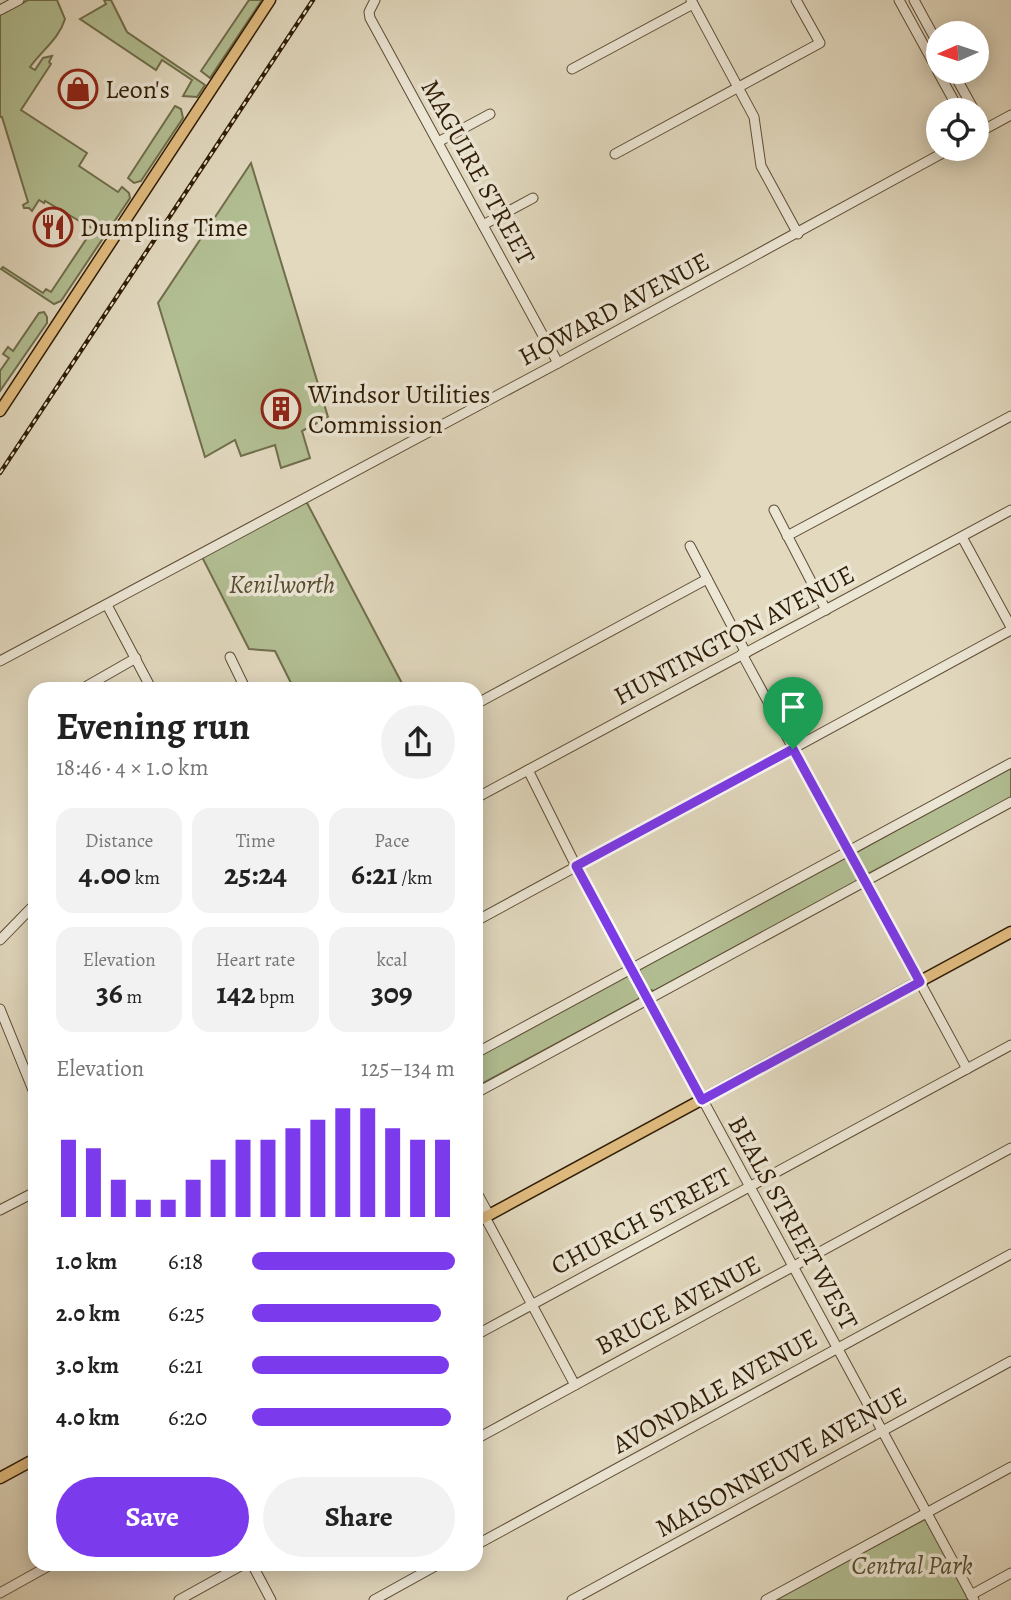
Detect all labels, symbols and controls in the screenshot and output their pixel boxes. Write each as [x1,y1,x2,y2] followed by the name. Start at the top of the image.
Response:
[926,21,989,84] north arrow
[926,21,989,161] map controls
[57,68,99,110] shop icon: Leon's
[105,72,170,107] place label: Leon's
[413,73,543,271] street label: MAGUIRE STREET
[926,98,989,161] button: locate
[32,206,74,248] restaurant icon: Dumpling Time
[80,210,248,245] place label: Dumpling Time
[512,244,716,374] street label: HOWARD AVENUE
[307,377,491,442] place label: Windsor Utilities Commission
[260,388,302,430] building icon: Windsor Utilities Commission
[608,557,860,713] street label: HUNTINGTON AVENUE
[229,567,335,602] park label: Kenilworth
[763,677,823,749] pin
[774,688,812,726] icon: arrive
[56,700,250,752] text: Evening run
[381,705,455,779] button: share
[56,752,209,783] text: 18:46 · 4 × 1.0 km
[85,828,153,854] text: Distance
[236,828,275,854] text: Time
[374,828,409,854] text: Pace
[78,854,131,894] text: 4.00
[224,854,287,894] text: 25:24
[351,854,397,894] text: 6:21
[131,865,160,891] text: km
[397,865,433,891] text: /km
[83,947,156,973] text: Elevation
[216,947,295,973] text: Heart rate
[377,947,407,973] text: kcal
[96,973,123,1013] text: 36
[216,973,256,1013] text: 142
[371,973,413,1013] text: 309
[123,984,142,1010] text: m
[256,984,295,1010] text: bpm
[56,1053,144,1084] text: Elevation
[361,1053,455,1084] text: 125–134 m
[720,1110,866,1336] street label: BEALS STREET WEST
[545,1159,737,1283] street label: CHURCH STREET
[56,1246,117,1277] text: 1.0 km
[168,1246,203,1277] text: 6:18
[589,1247,767,1363] street label: BRUCE AVENUE
[56,1298,120,1329] text: 2.0 km
[168,1298,205,1329] text: 6:25
[605,1320,824,1462] street label: AVONDALE AVENUE
[56,1350,119,1381] text: 3.0 km
[168,1350,203,1381] text: 6:21
[649,1378,913,1546] street label: MAISONNEUVE AVENUE
[56,1402,120,1433] text: 4.0 km
[168,1402,207,1433] text: 6:20
[56,1477,249,1557] button: Save
[263,1477,455,1557] button: Share
[851,1548,973,1583] park label: Central Park

